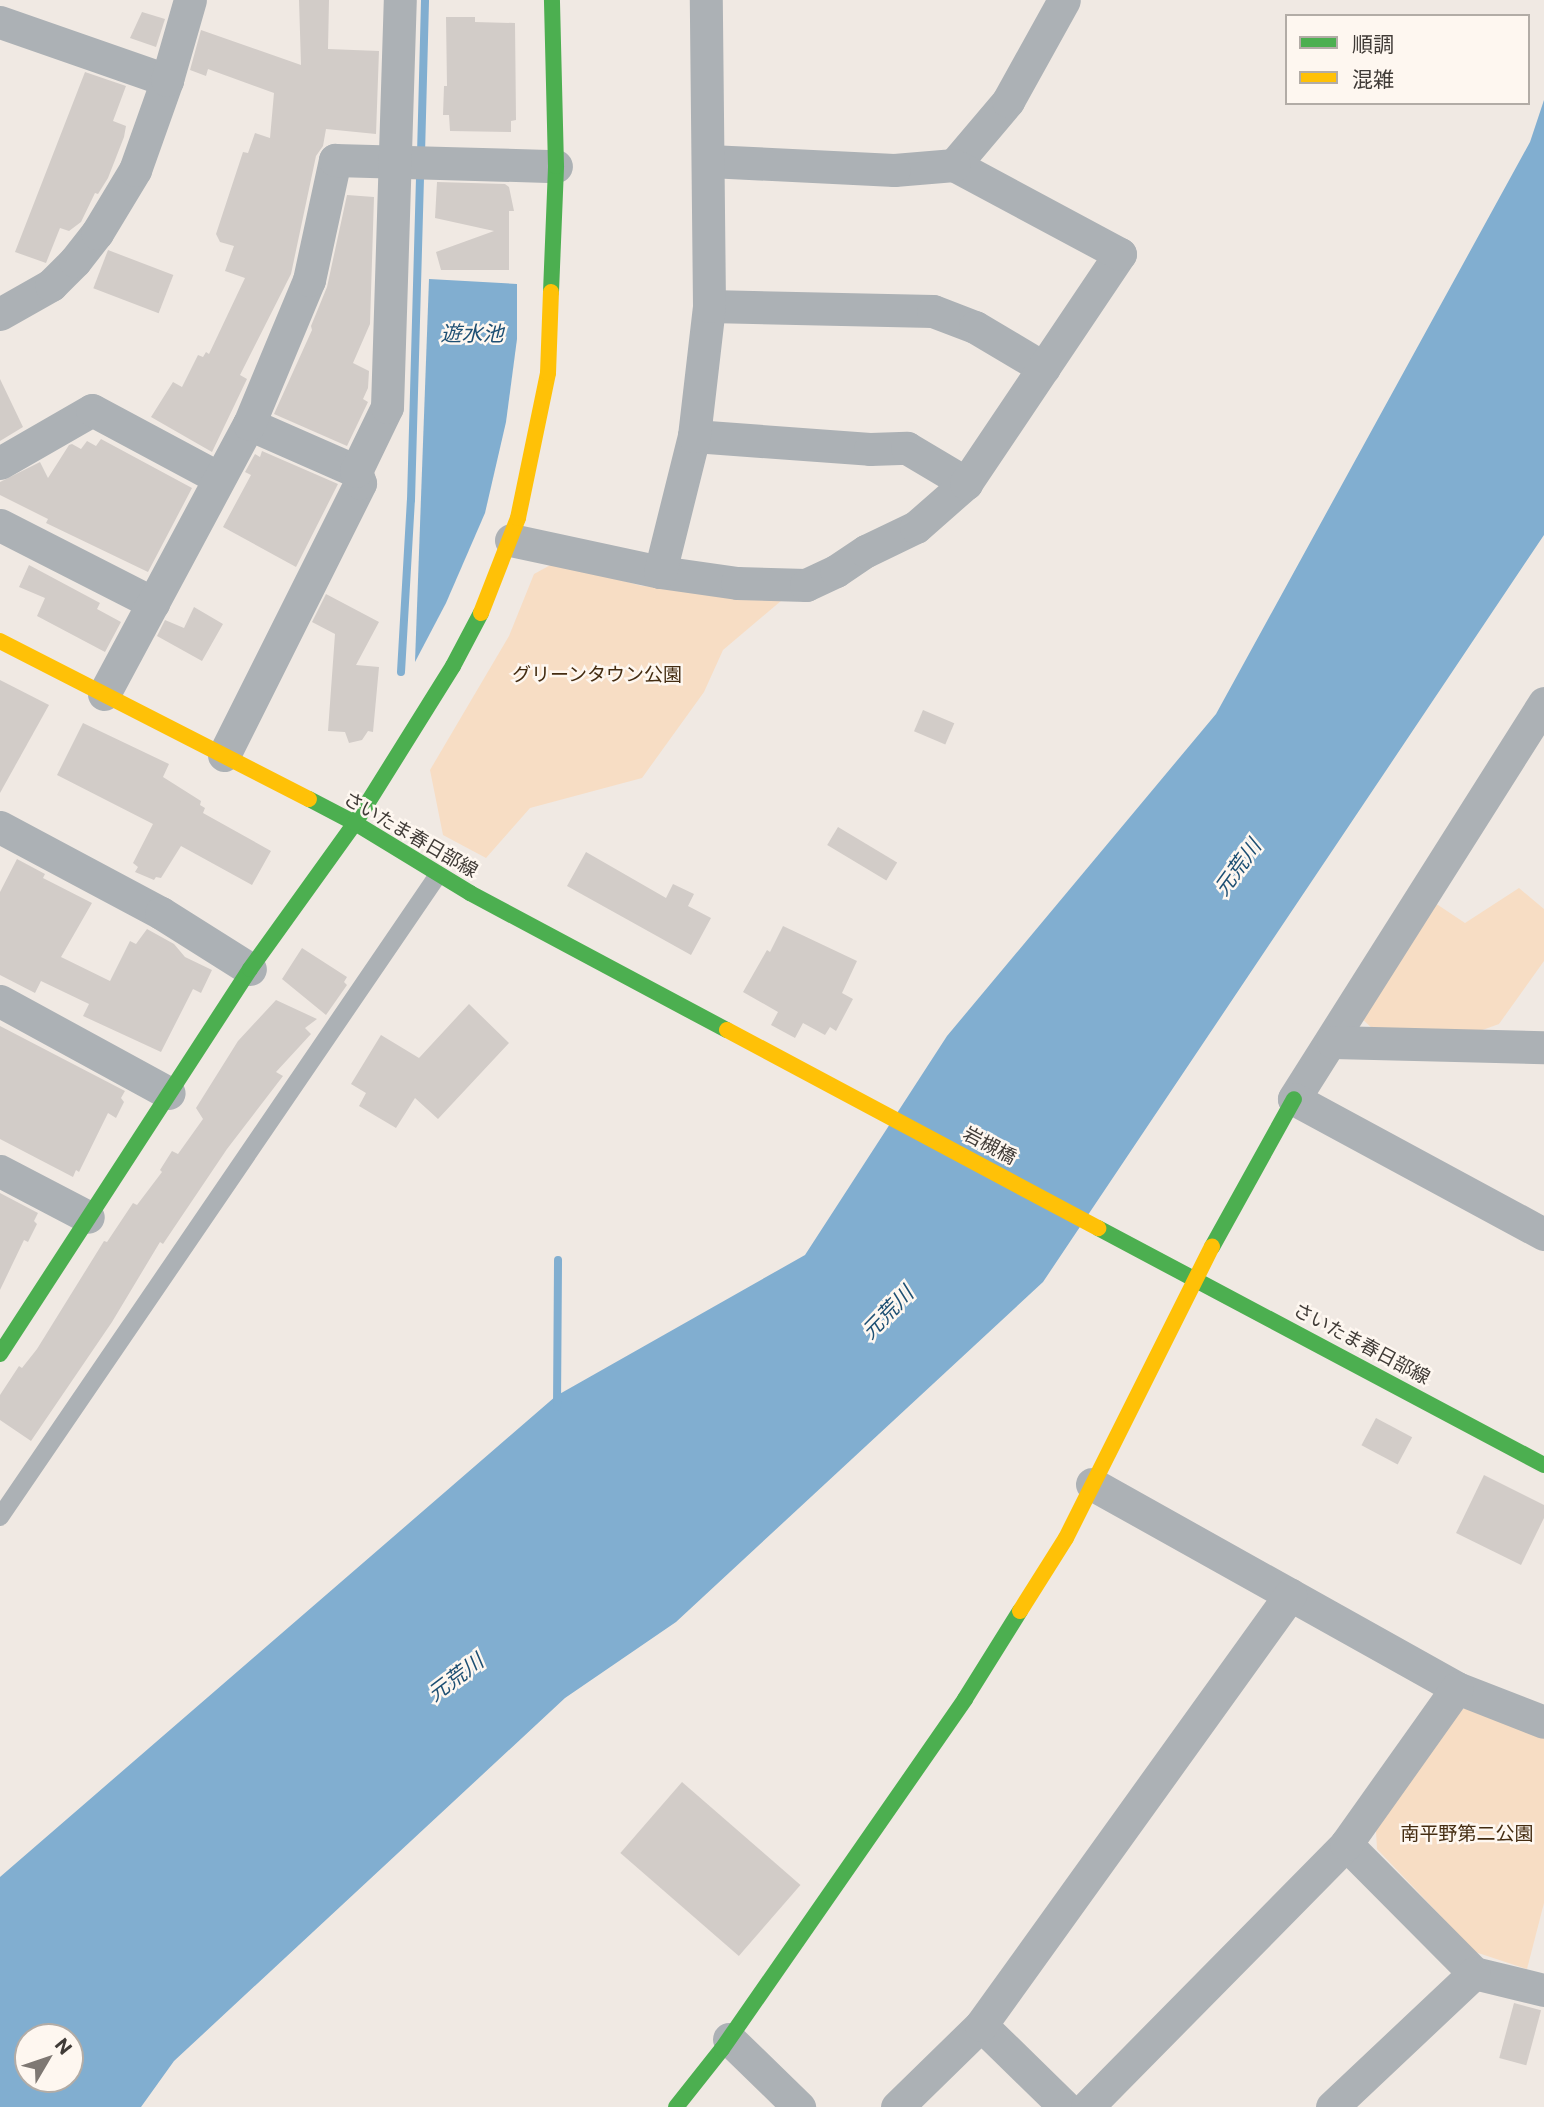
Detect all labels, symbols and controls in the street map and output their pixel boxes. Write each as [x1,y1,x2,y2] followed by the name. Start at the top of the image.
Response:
[1285,14,1530,105] legend
[1352,31,1394,56] text: 順調
[1352,66,1394,91] text: 混雑
[441,320,503,346] water label: 遊水池
[512,663,682,685] park label: グリーンタウン公園
[339,786,483,882] street label: さいたま春日部線
[1208,834,1266,900] water label: 元荒川
[959,1122,1021,1168] street label: 岩槻橋
[856,1281,918,1343] water label: 元荒川
[1290,1297,1434,1389] street label: さいたま春日部線
[422,1648,488,1706] water label: 元荒川
[1401,1822,1533,1844] park label: 南平野第二公園
[14,2023,84,2093] north arrow
[51,2033,78,2059] text: N

